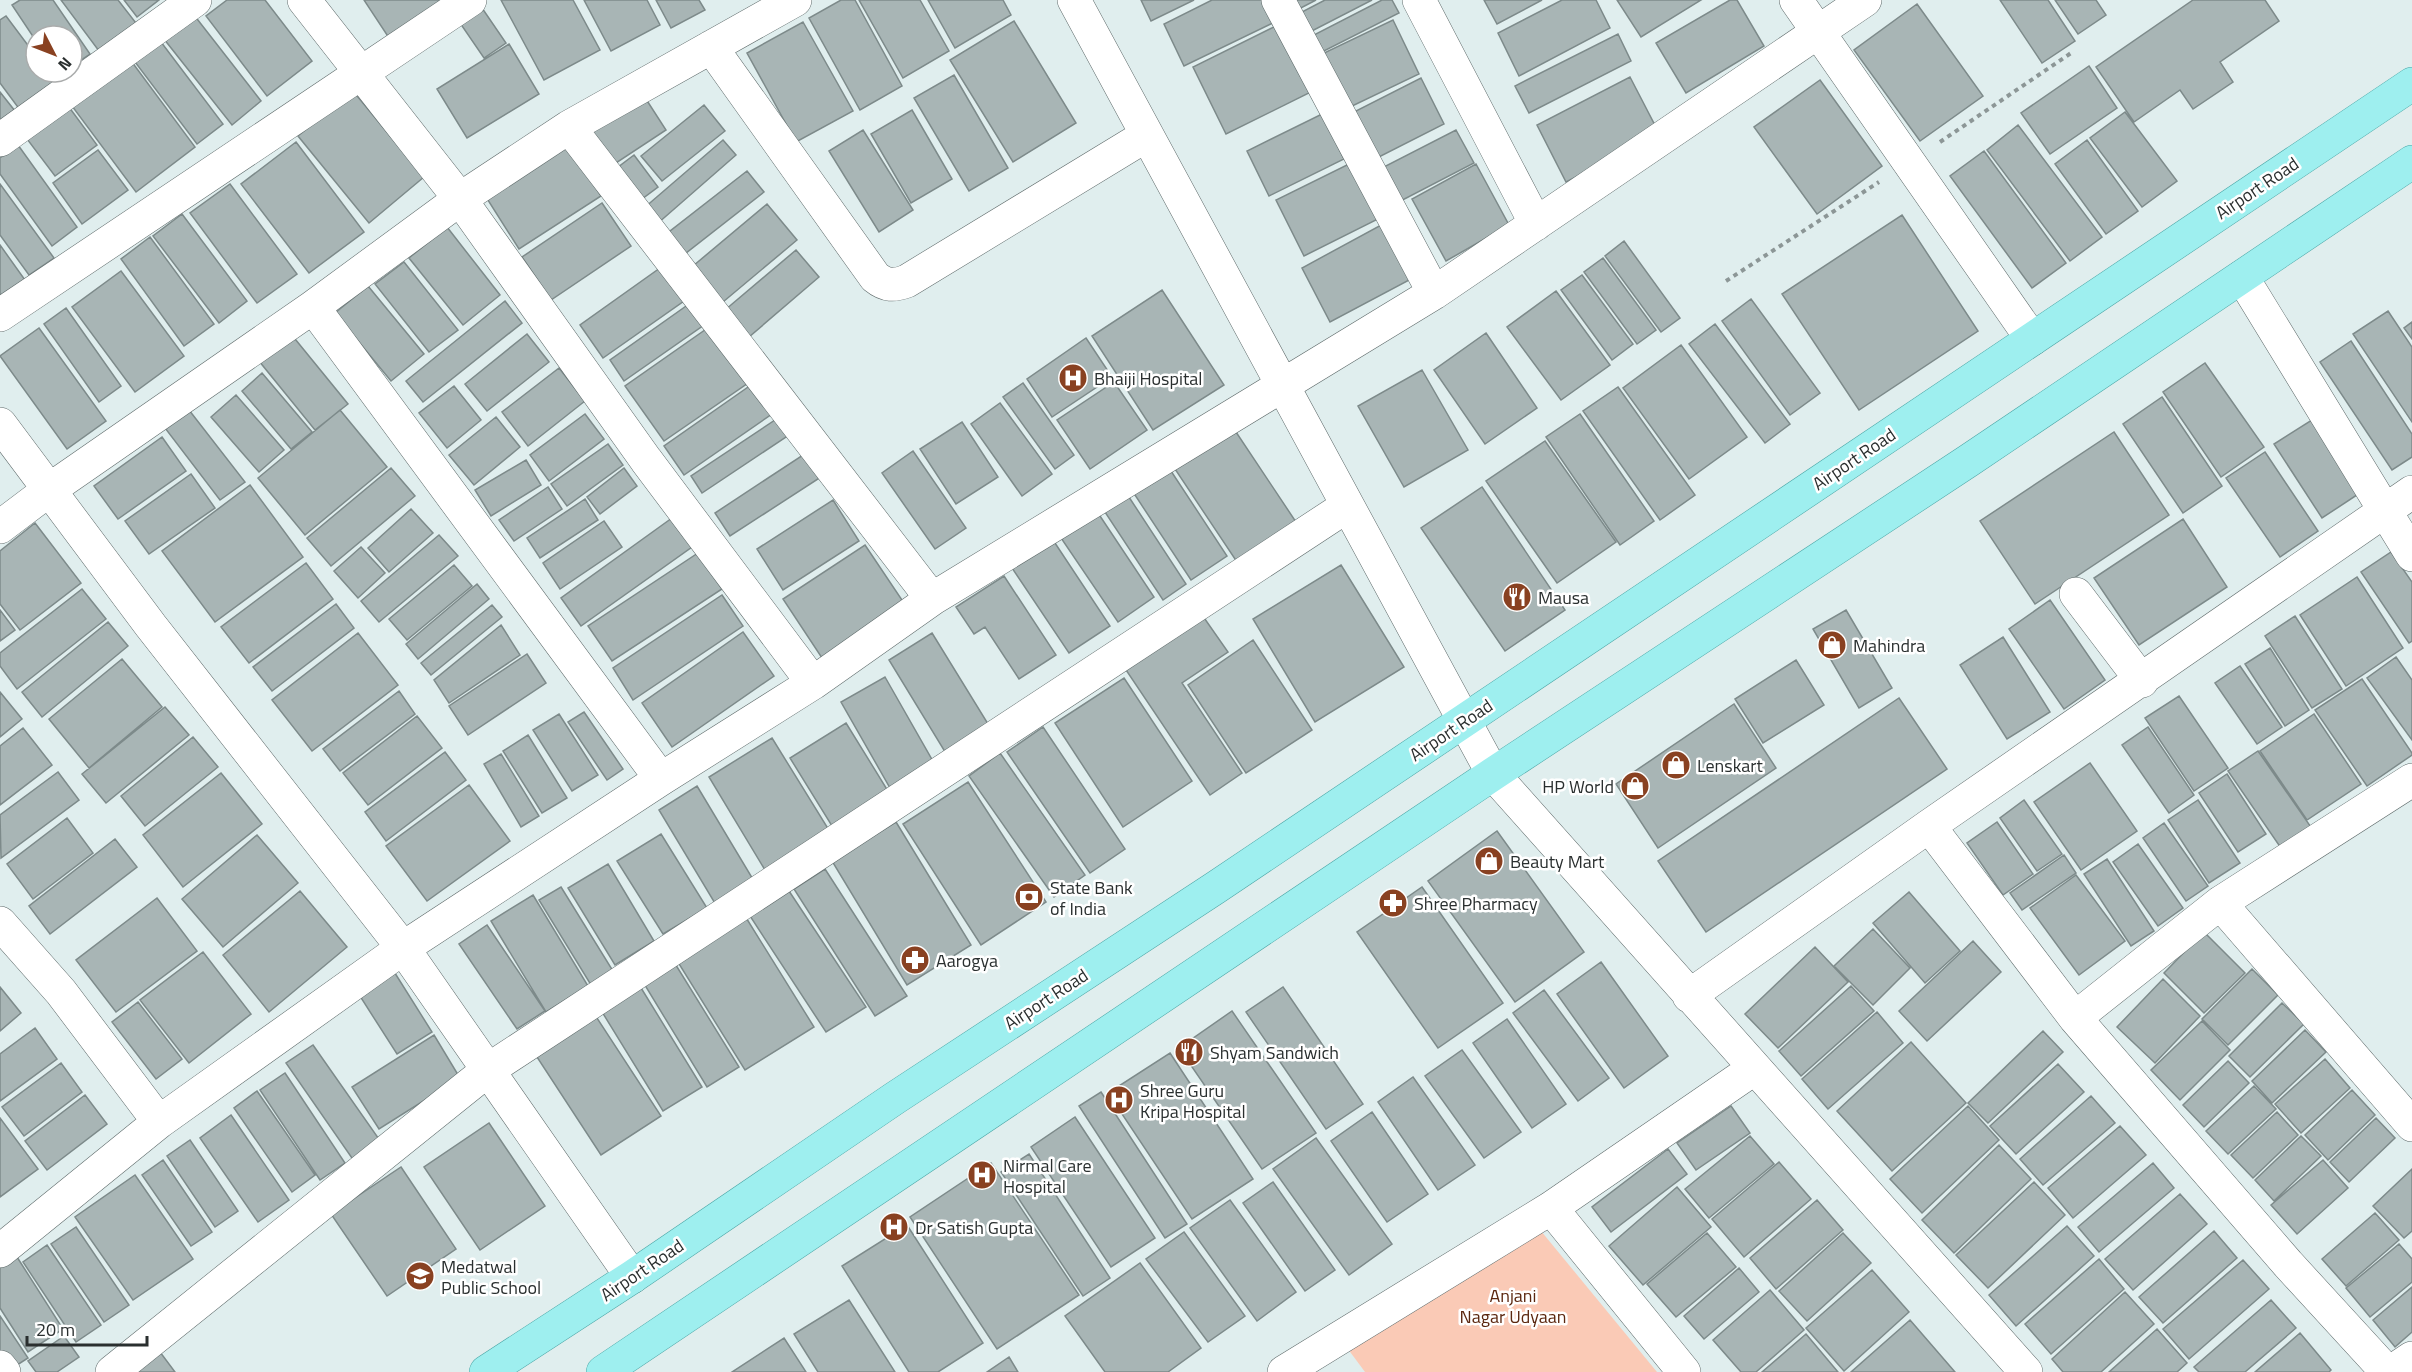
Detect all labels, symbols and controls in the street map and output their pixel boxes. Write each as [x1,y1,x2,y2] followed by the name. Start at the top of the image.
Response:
[24,24,84,84] north arrow
[53,52,78,76] text: N
[2210,150,2304,226] street label: Airport Road
[1057,362,1089,394] hospital icon: Bhaiji Hospital
[1094,365,1202,392] place label: Bhaiji Hospital
[1807,421,1901,497] street label: Airport Road
[1501,581,1533,613] restaurant icon: Mausa
[1538,584,1589,611] place label: Mausa
[1816,629,1848,661] shop icon: Mahindra
[1853,632,1925,659] place label: Mahindra
[1404,692,1498,768] street label: Airport Road
[1660,749,1692,781] shop icon: Lenskart
[1697,752,1763,779] place label: Lenskart
[1619,770,1651,802] shop icon: HP World
[1542,773,1614,800] place label: HP World
[1473,845,1505,877] shop icon: Beauty Mart
[1510,848,1605,875] place label: Beauty Mart
[1050,874,1133,922] place label: State Bank of India
[1013,881,1045,913] bank icon: State Bank of India
[1377,887,1409,919] pharmacy icon: Shree Pharmacy
[1414,890,1538,917] place label: Shree Pharmacy
[899,944,931,976] pharmacy icon: Aarogya
[936,947,998,974] place label: Aarogya
[999,962,1093,1036] street label: Airport Road
[1173,1036,1205,1068] restaurant icon: Shyam Sandwich
[1210,1039,1339,1066] place label: Shyam Sandwich
[1140,1077,1246,1125] place label: Shree Guru Kripa Hospital
[1103,1084,1135,1116] hospital icon: Shree Guru Kripa Hospital
[1003,1152,1091,1200] place label: Nirmal Care Hospital
[966,1159,998,1191] hospital icon: Nirmal Care Hospital
[878,1211,910,1243] hospital icon: Dr Satish Gupta
[915,1214,1033,1241] place label: Dr Satish Gupta
[595,1232,689,1308] street label: Airport Road
[441,1253,541,1301] place label: Medatwal Public School
[404,1260,436,1292] school or university icon: Medatwal Public School
[1460,1282,1566,1330] park label: Anjani Nagar Udyaan
[27,1309,147,1347] scale bar
[36,1316,75,1343] text: 20 m

